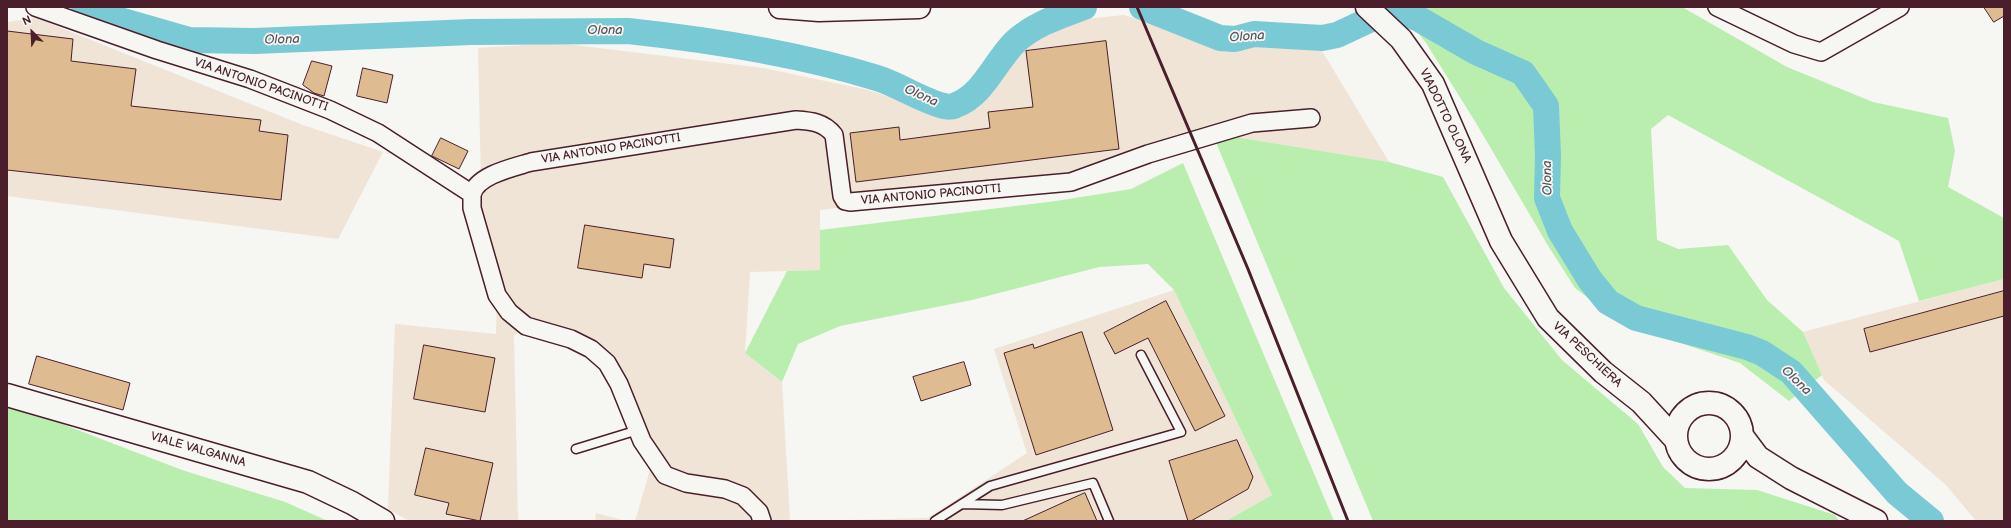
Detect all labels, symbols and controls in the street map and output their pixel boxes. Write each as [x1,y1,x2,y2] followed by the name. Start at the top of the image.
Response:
[12,12,52,52] north arrow
[20,13,33,28] text: N
[587,23,623,39] water label: Olona
[1229,28,1265,46] water label: Olona
[264,32,300,48] water label: Olona
[192,55,330,115] street label: VIA ANTONIO PACINOTTI
[1416,67,1474,165] street label: VIADOTTO OLONA
[902,82,940,110] water label: Olona
[540,131,682,167] street label: VIA ANTONIO PACINOTTI
[1540,160,1556,196] water label: Olona
[860,182,1002,208] street label: VIA ANTONIO PACINOTTI
[1549,319,1625,391] street label: VIA PESCHIERA
[1778,363,1814,399] water label: Olona
[149,430,247,470] street label: VIALE VALGANNA

